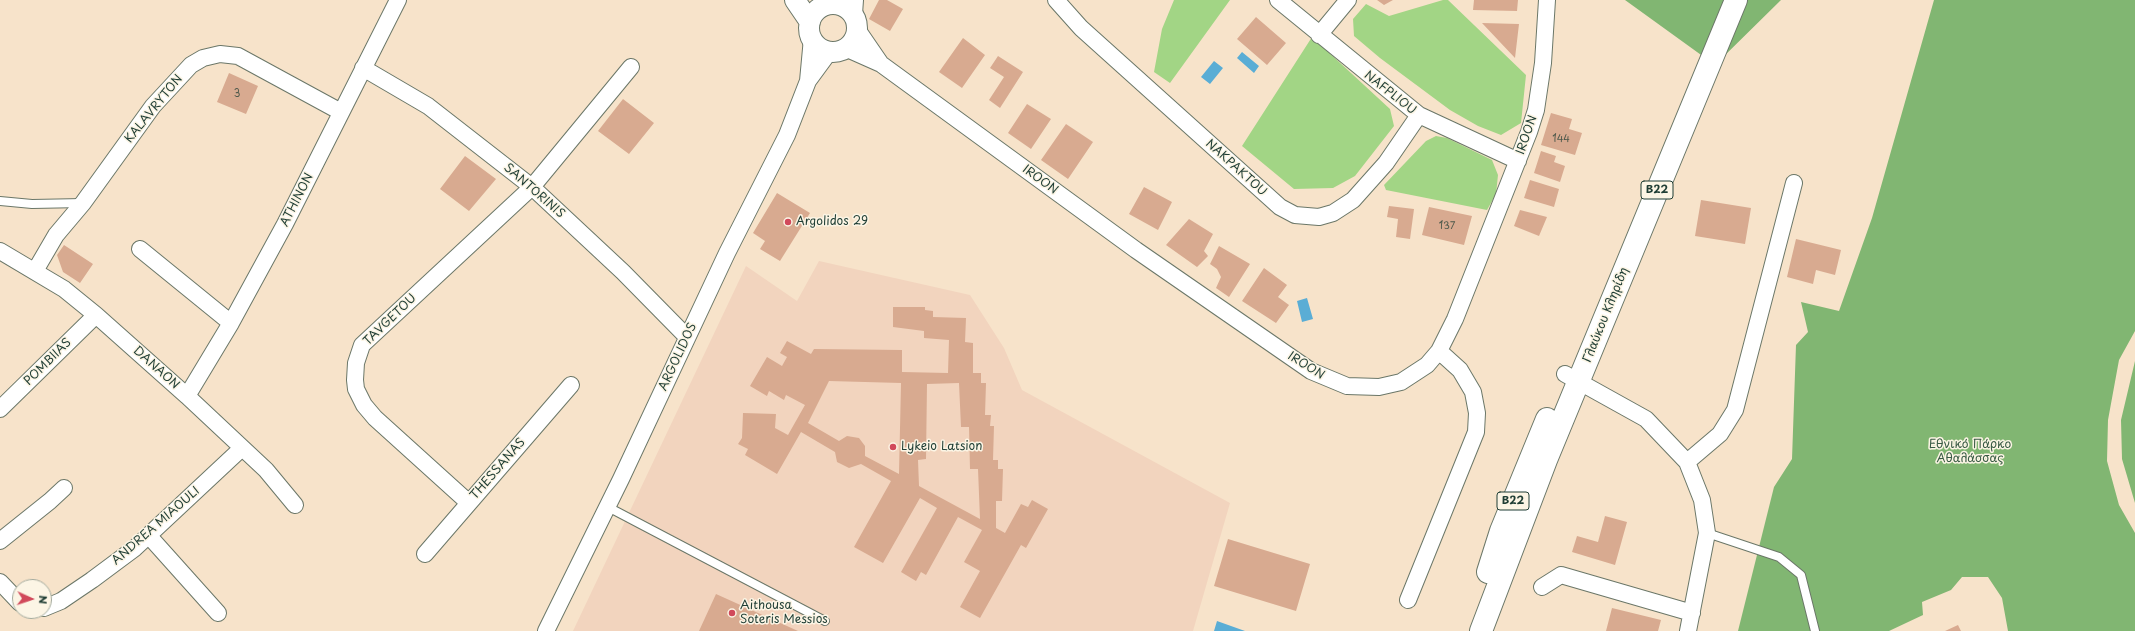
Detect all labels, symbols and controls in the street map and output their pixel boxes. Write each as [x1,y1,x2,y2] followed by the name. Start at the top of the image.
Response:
[1361,68,1419,118] street label: NAFPLIOU
[122,72,186,146] street label: KALAVRYTON
[234,88,240,100] house number: 3
[1514,114,1540,156] street label: IROON
[1552,133,1570,145] house number: 144
[1202,137,1270,199] street label: NAKPAKTOU
[500,161,568,221] street label: SANTORINIS
[1019,162,1061,198] street label: IROON
[277,171,317,229] street label: ATHINON
[1641,181,1673,199] road number: B22
[796,215,868,229] place label: Argolidos 29
[783,217,793,227] marker: Argolidos 29
[1439,220,1455,232] house number: 137
[1580,265,1632,365] street label: Γλαύκου Κληρίδη
[361,291,419,349] street label: TAVGETOU
[656,321,700,393] street label: ARGOLIDOS
[21,335,75,389] street label: POMBIIAS
[130,344,182,392] street label: DANAON
[1285,349,1327,383] street label: IROON
[467,435,529,503] street label: THESSANAS
[1929,438,2011,466] park label: Εθνικό Πάρκο Αθαλάσσας
[901,440,982,454] place label: Lykeio Latsion
[888,442,898,452] marker: Lykeio Latsion
[109,484,203,568] street label: ANDREA MIAOULI
[1497,492,1529,510] road number: B22
[12,579,52,619] north arrow
[35,595,52,604] text: N
[740,599,828,627] place label: Aithousa Soteris Messios
[727,608,737,618] marker: Aithousa Soteris Messios

